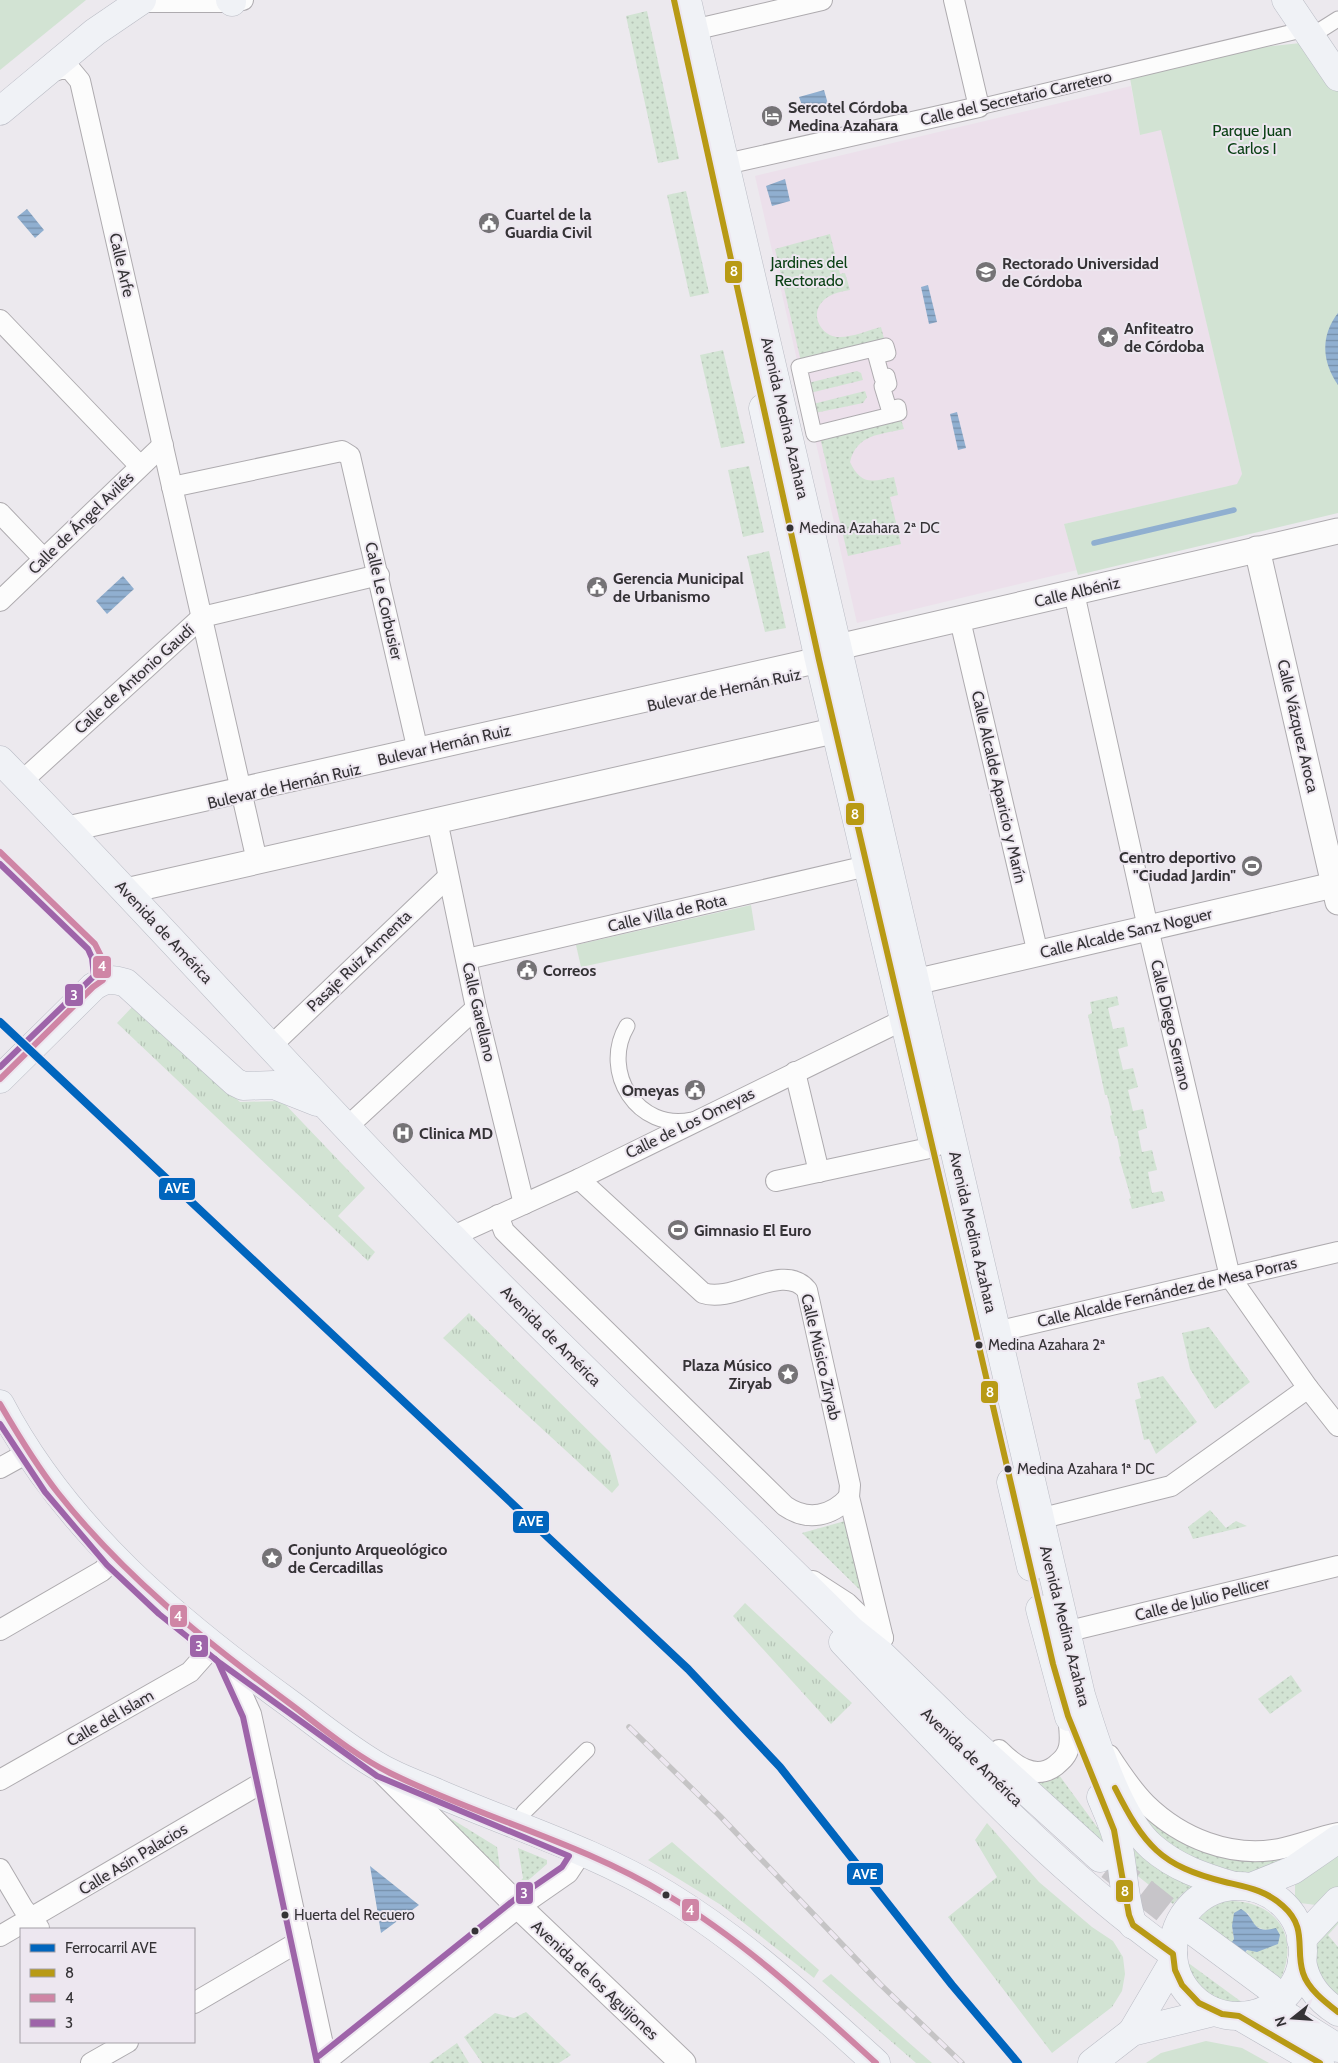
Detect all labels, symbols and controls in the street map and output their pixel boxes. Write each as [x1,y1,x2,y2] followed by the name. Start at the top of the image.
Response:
[918,67,1114,129] street label: Calle del Secretario Carretero
[788,98,908,135] place label: Sercotel Córdoba Medina Azahara
[760,104,784,128] hotel icon: Sercotel Córdoba Medina Azahara
[1212,121,1292,158] park label: Parque Juan Carlos I
[505,205,592,242] place label: Cuartel de la Guardia Civil
[477,211,501,235] public building icon: Cuartel de la Guardia Civil
[105,231,139,299] street label: Calle Arfe
[770,253,848,290] park label: Jardines del Rectorado
[1002,254,1159,291] place label: Rectorado Universidad de Córdoba
[724,260,743,284] line badge: 8
[974,260,998,284] school or university icon: Rectorado Universidad de Córdoba
[730,262,738,280] text: 8
[1124,319,1204,356] place label: Anfiteatro de Córdoba
[1096,325,1120,349] place icon: Anfiteatro de Córdoba
[757,335,813,501] street label: Avenida Medina Azahara
[24,468,138,578] street label: Calle de Ángel Avilés
[799,519,940,537] place label: Medina Azahara 2ª DC
[785,523,795,533] marker: Medina Azahara 2ª DC
[361,540,407,663] street label: Calle Le Corbusier
[613,569,744,606] place label: Gerencia Municipal de Urbanismo
[1032,573,1122,611] street label: Calle Albéniz
[585,575,609,599] public building icon: Gerencia Municipal de Urbanismo
[70,620,198,738] street label: Calle de Antonio Gaudí
[1273,658,1323,795] street label: Calle Vázquez Aroca
[645,664,803,716] street label: Bulevar de Hernán Ruiz
[968,689,1030,885] street label: Calle Alcalde Aparicio y Marín
[376,720,513,770] street label: Bulevar Hernán Ruiz
[206,759,363,813] street label: Bulevar de Hernán Ruiz
[845,802,865,826] line badge: 8
[851,805,859,823] text: 8
[1119,848,1236,885] place label: Centro deportivo "Ciudad Jardin"
[1240,854,1264,878] sports icon: Centro deportivo "Ciudad Jardin"
[111,877,217,988] street label: Avenida de América
[606,890,729,936] street label: Calle Villa de Rota
[1038,904,1215,962] street label: Calle Alcalde Sanz Noguer
[303,906,415,1016] street label: Pasaje Ruiz Armenta
[92,955,112,979] line badge: 4
[98,957,106,975] text: 4
[515,958,539,982] public building icon: Correos
[1147,958,1195,1092] street label: Calle Diego Serrano
[458,961,500,1064] street label: Calle Garellano
[543,961,596,980] place label: Correos
[64,983,84,1007] line badge: 3
[70,986,78,1004] text: 3
[683,1078,707,1102] public building icon: Omeyas
[622,1081,679,1100] place label: Omeyas
[622,1083,758,1162] street label: Calle de Los Omeyas
[391,1121,415,1145] hospital icon: Clinica MD
[419,1124,493,1143] place label: Clinica MD
[945,1149,1001,1315] street label: Avenida Medina Azahara
[158,1177,196,1201] line badge: AVE
[165,1179,189,1197] text: AVE
[666,1218,690,1242] sports icon: Gimnasio El Euro
[694,1221,811,1240] place label: Gimnasio El Euro
[1035,1253,1299,1331] street label: Calle Alcalde Fernández de Mesa Porras
[497,1282,605,1390] street label: Avenida de América
[797,1292,845,1422] street label: Calle Músico Ziryab
[988,1336,1105,1354] place label: Medina Azahara 2ª
[974,1340,984,1350] marker: Medina Azahara 2ª
[682,1356,772,1393] place label: Plaza Músico Ziryab
[776,1362,800,1386] place icon: Plaza Músico Ziryab
[980,1380,999,1404] line badge: 8
[986,1383,994,1401] text: 8
[1017,1460,1155,1478] place label: Medina Azahara 1ª DC
[1003,1464,1013,1474] marker: Medina Azahara 1ª DC
[512,1510,550,1534] line badge: AVE
[519,1512,543,1530] text: AVE
[288,1540,447,1577] place label: Conjunto Arqueológico de Cercadillas
[1036,1544,1094,1709] street label: Avenida Medina Azahara
[260,1546,284,1570] place icon: Conjunto Arqueológico de Cercadillas
[1133,1573,1272,1625] street label: Calle de Julio Pellicer
[169,1604,188,1628] line badge: 4
[174,1607,182,1625] text: 4
[189,1634,209,1658] line badge: 3
[195,1637,203,1655] text: 3
[63,1685,157,1751] street label: Calle del Islam
[917,1704,1027,1811] street label: Avenida de América
[75,1819,191,1899] street label: Calle Asín Palacios
[846,1862,884,1886] line badge: AVE
[853,1865,877,1883] text: AVE
[1115,1879,1134,1903] line badge: 8
[515,1881,534,1905] line badge: 3
[1121,1882,1129,1900] text: 8
[520,1884,528,1902] text: 3
[661,1890,671,1900] unlabelled marker
[681,1898,700,1922] line badge: 4
[686,1901,694,1919] text: 4
[294,1906,415,1924] place label: Huerta del Recuero
[280,1910,290,1920] marker: Huerta del Recuero
[528,1916,663,2044] street label: Avenida de los Aguijones
[470,1926,480,1936] unlabelled marker
[20,1928,195,2043] legend
[65,1939,157,1957] text: Ferrocarril AVE
[65,1964,74,1982] text: 8
[65,1989,74,2007] text: 4
[1268,1993,1318,2043] north arrow
[65,2014,73,2032] text: 3
[1271,2014,1291,2029] text: N

